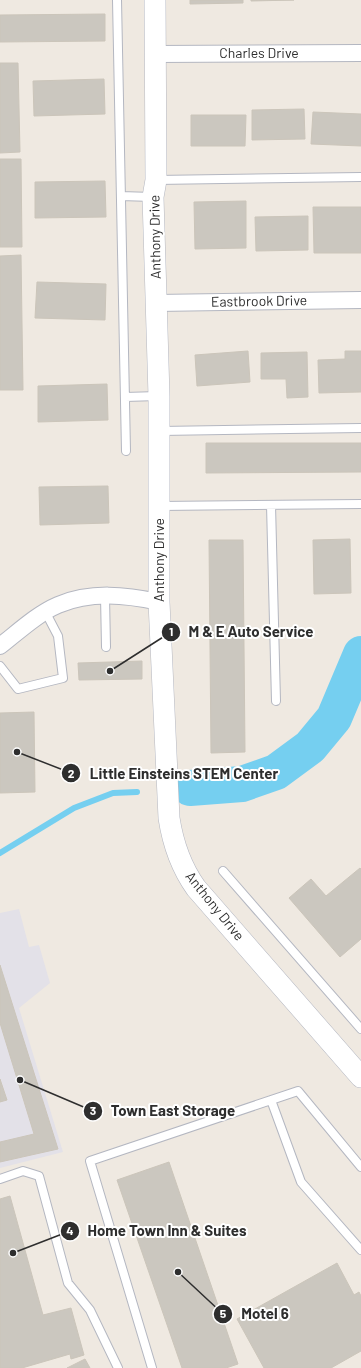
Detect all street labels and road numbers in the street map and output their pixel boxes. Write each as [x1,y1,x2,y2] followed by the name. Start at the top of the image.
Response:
[219,44,299,61] street label: Charles Drive
[145,195,164,279] street label: Anthony Drive
[211,291,307,310] street label: Eastbrook Drive
[150,518,167,602] street label: Anthony Drive
[182,868,248,944] street label: Anthony Drive

